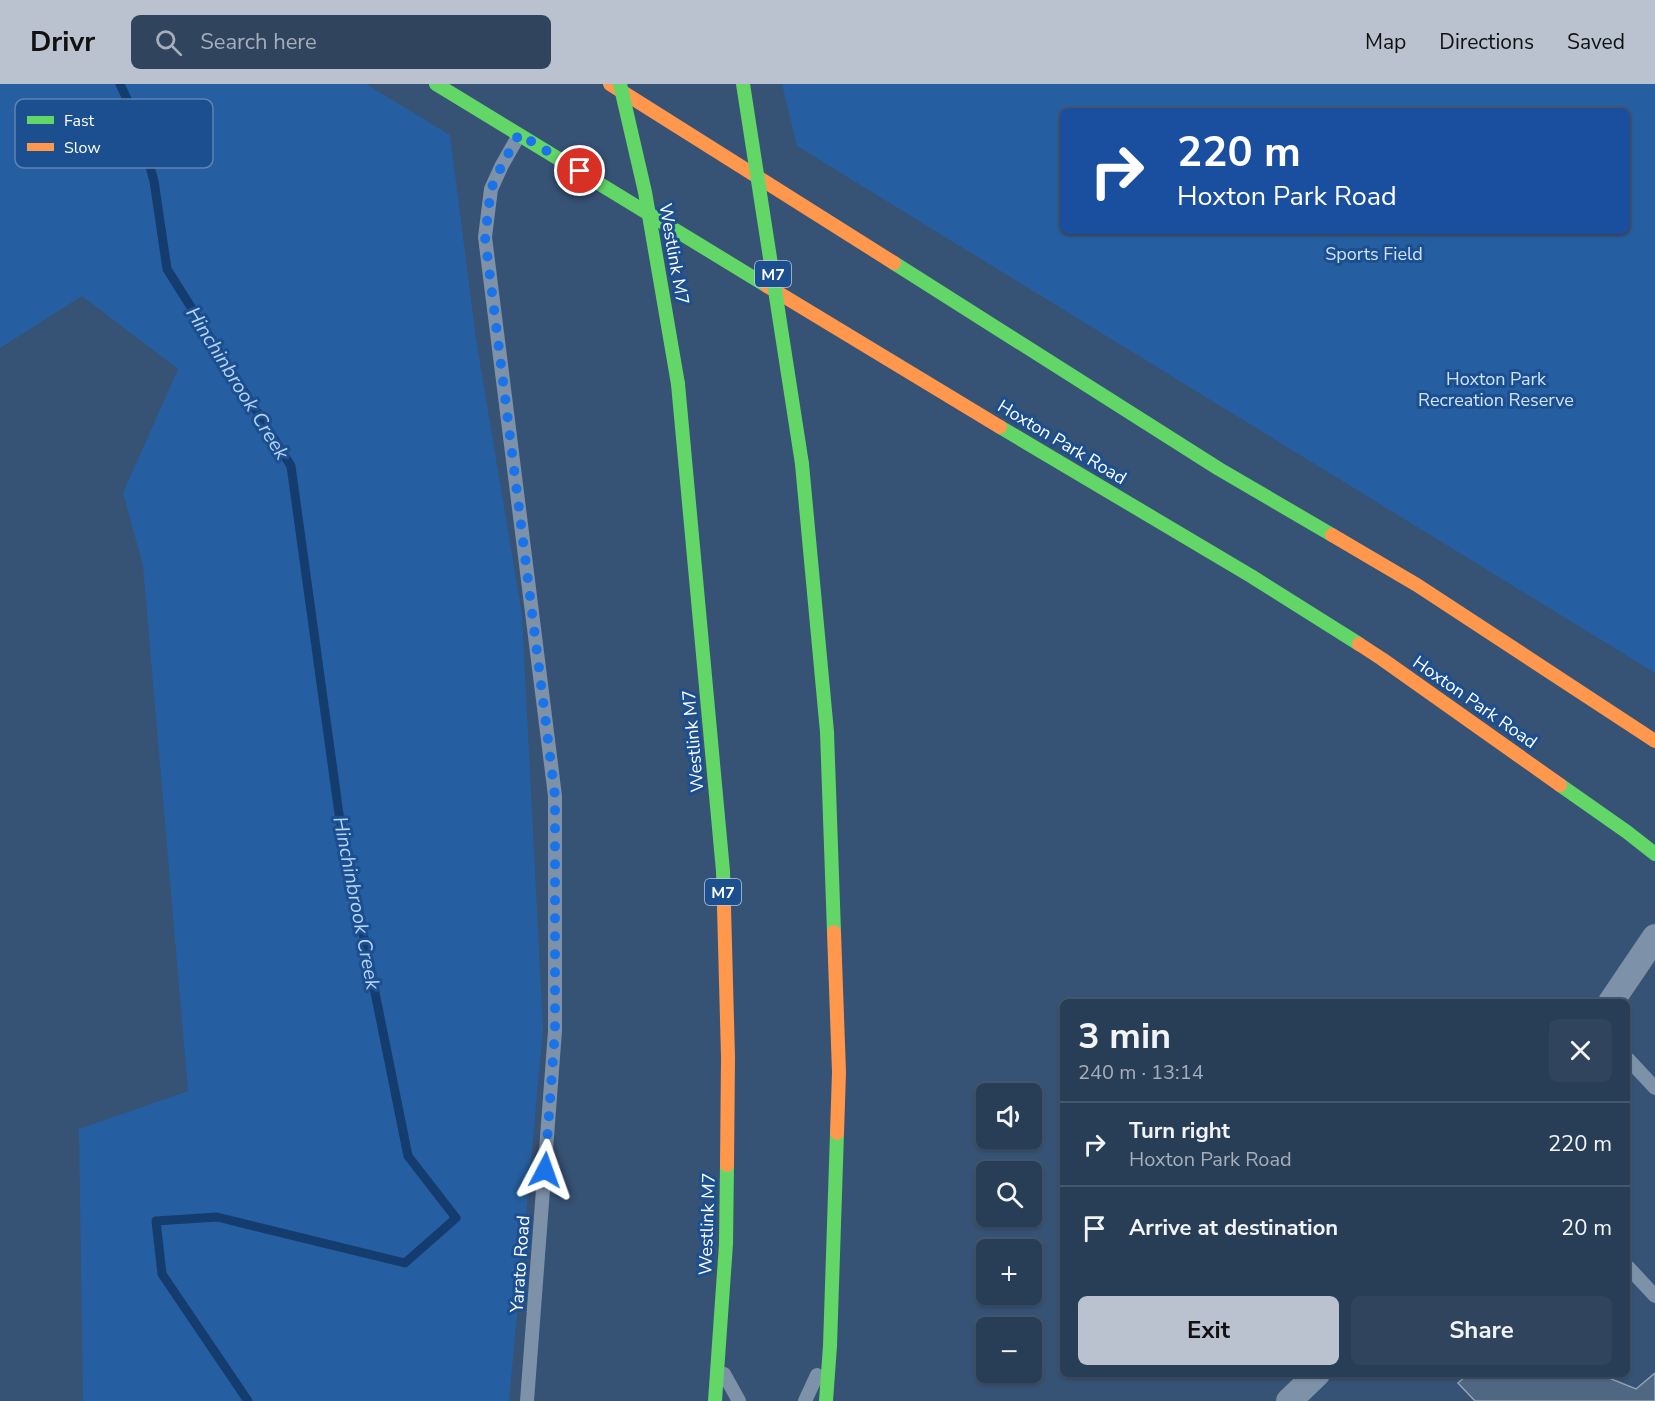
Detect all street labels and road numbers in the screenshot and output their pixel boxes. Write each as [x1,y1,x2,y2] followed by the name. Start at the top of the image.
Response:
[653,201,695,307] street label: Westlink M7
[755,261,791,287] road number: M7
[993,394,1131,490] street label: Hoxton Park Road
[1408,650,1542,754] street label: Hoxton Park Road
[677,689,709,793] street label: Westlink M7
[705,879,741,905] road number: M7
[693,1172,721,1276] street label: Westlink M7
[505,1215,535,1314] street label: Yarato Road

